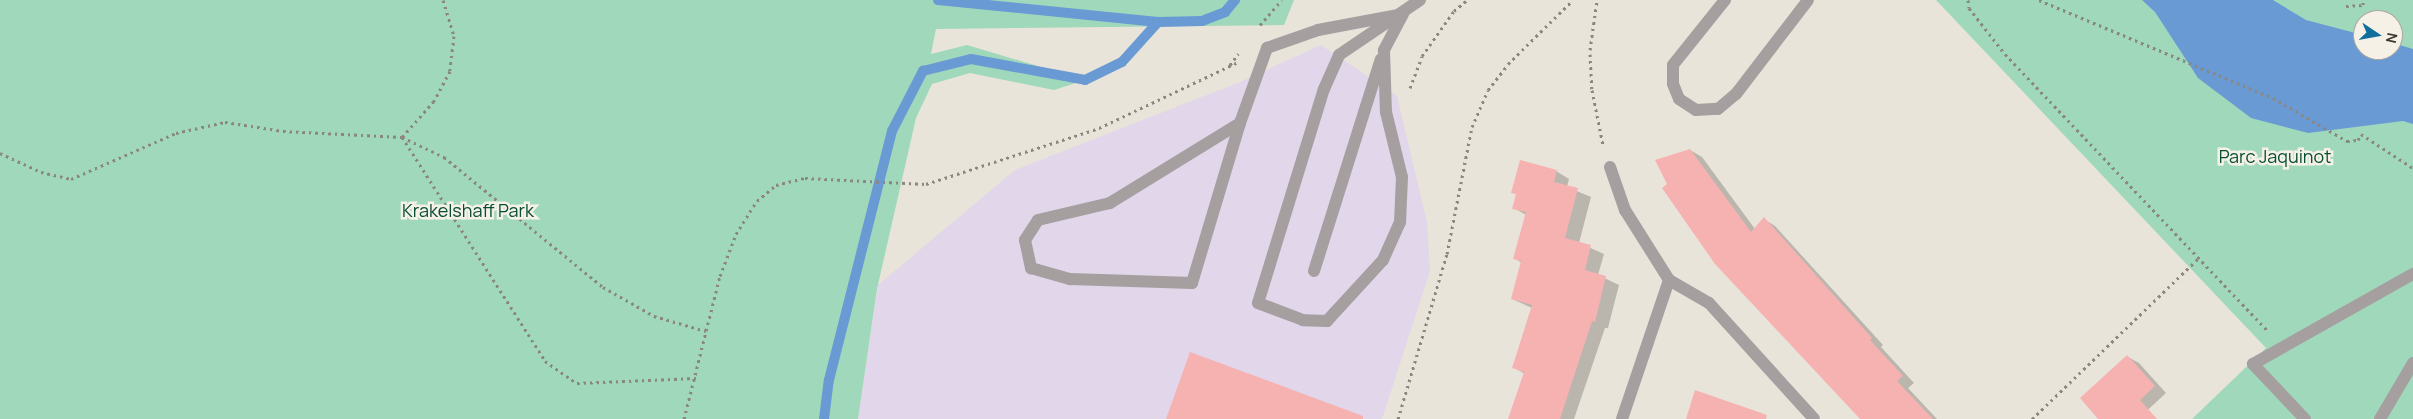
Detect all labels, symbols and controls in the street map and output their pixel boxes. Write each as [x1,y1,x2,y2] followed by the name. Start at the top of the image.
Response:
[2353,10,2403,60] north arrow
[2382,31,2403,45] text: N
[2219,145,2331,167] park label: Parc Jaquinot
[402,199,534,221] park label: Krakelshaff Park

